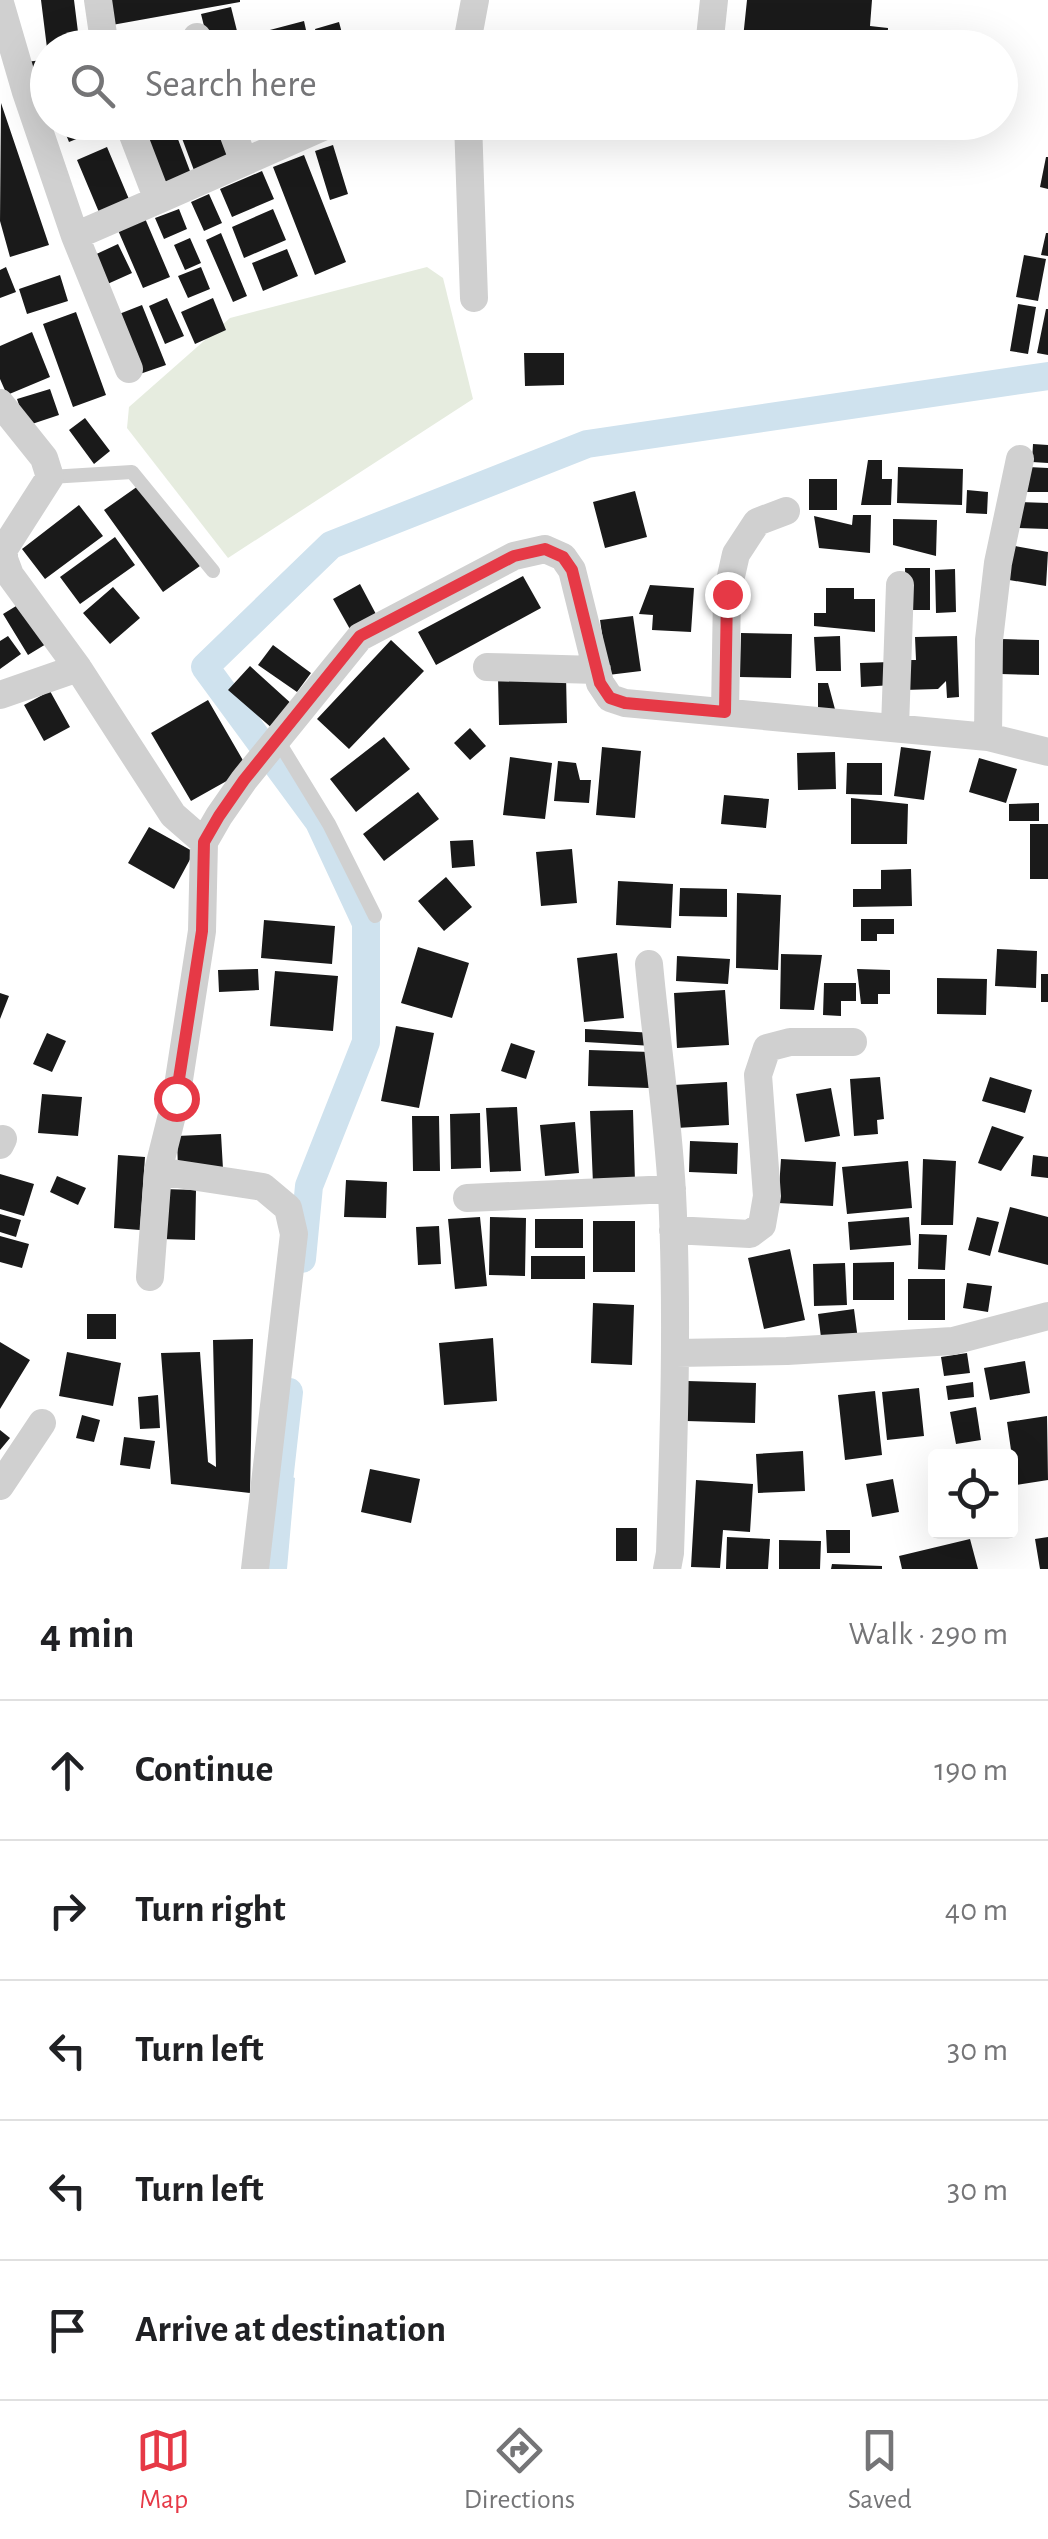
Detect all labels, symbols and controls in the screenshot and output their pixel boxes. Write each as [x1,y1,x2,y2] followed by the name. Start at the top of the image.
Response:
[30,30,1018,140] search box
[65,58,120,113] icon: search
[145,66,317,104] text: Search here
[705,572,751,618] route end
[154,1076,200,1122] route start
[928,1449,1018,1539] map controls
[928,1449,1018,1539] button: locate
[40,1613,135,1655] text: 4 min
[849,1618,1008,1650] text: Walk · 290 m
[40,1743,95,1798] icon: ahead
[135,1751,273,1789] text: Continue
[934,1754,1008,1786] text: 190 m
[40,1883,95,1938] icon: right
[135,1891,285,1929] text: Turn right
[945,1894,1008,1926] text: 40 m
[40,2023,95,2078] icon: left
[135,2031,263,2069] text: Turn left
[947,2034,1008,2066] text: 30 m
[40,2163,95,2218] icon: left
[135,2171,263,2209] text: Turn left
[947,2174,1008,2206] text: 30 m
[40,2303,95,2358] icon: arrive
[135,2311,446,2349] text: Arrive at destination
[136,2423,191,2517] tab: Map
[464,2423,575,2517] tab: Directions
[848,2423,912,2517] tab: Saved

